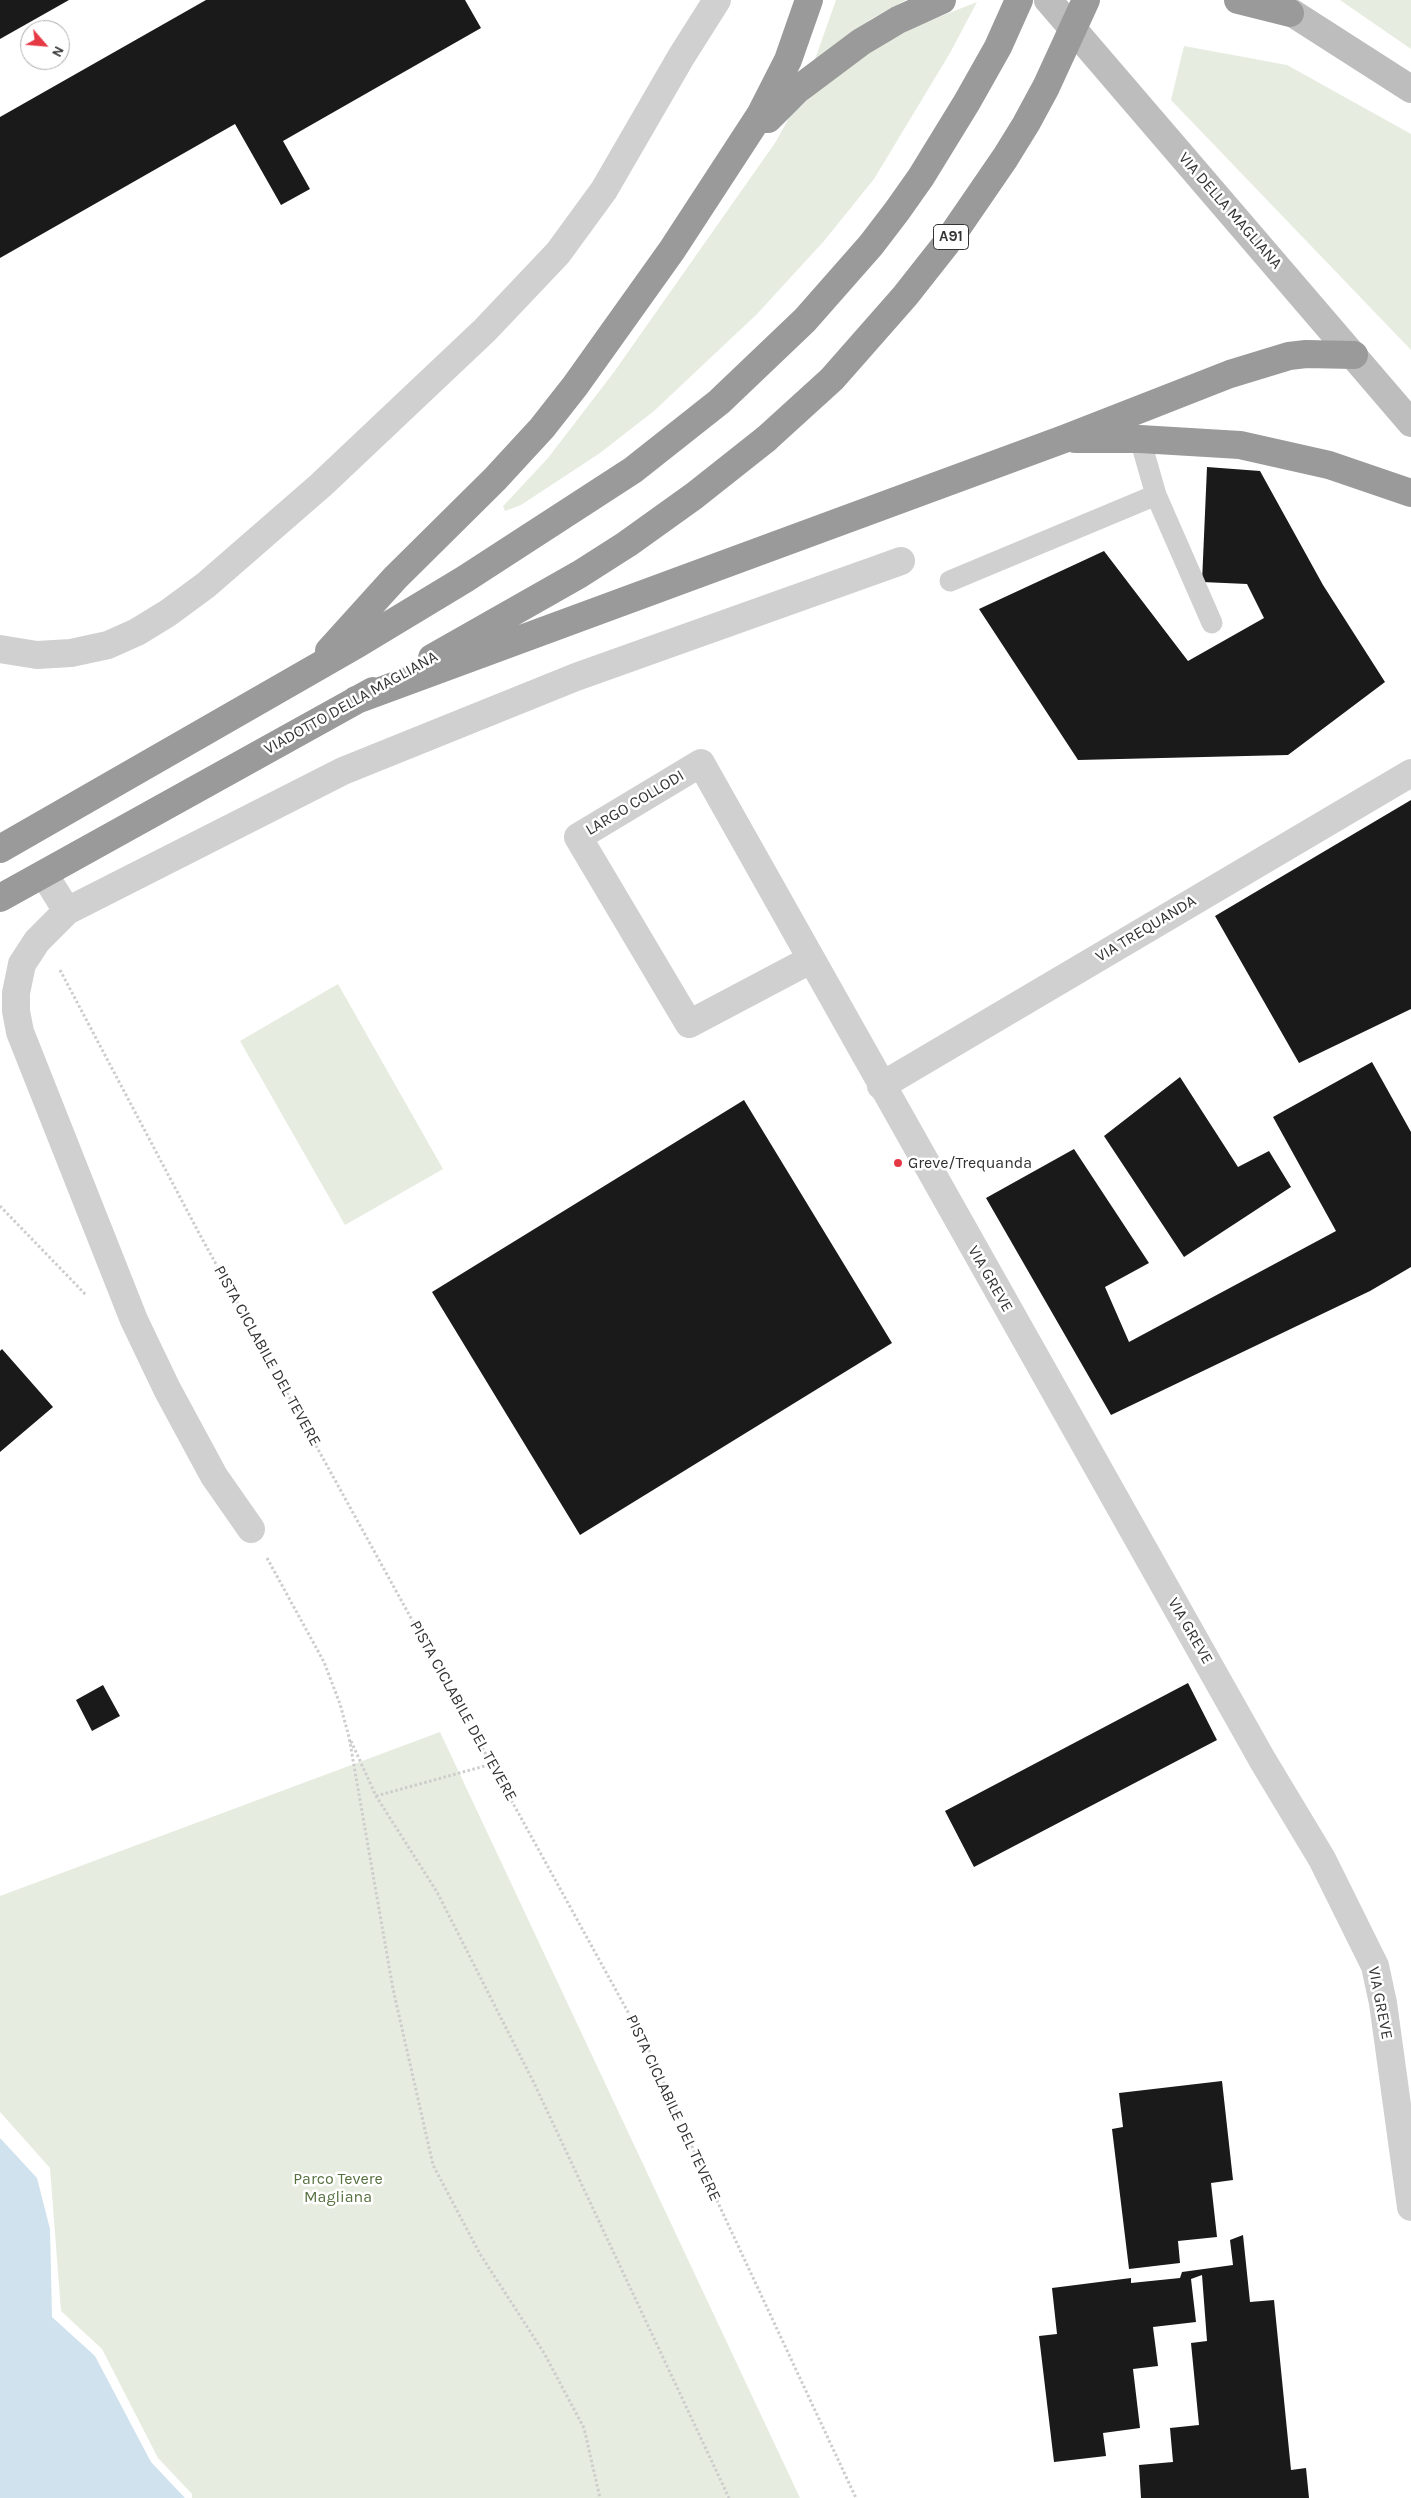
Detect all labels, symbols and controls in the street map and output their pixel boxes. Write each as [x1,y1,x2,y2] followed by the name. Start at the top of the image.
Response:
[20,20,70,70] north arrow
[48,43,68,60] text: N
[1174,149,1286,273] street label: VIA DELLA MAGLIANA
[934,224,968,250] road number: A91
[261,647,441,759] street label: VIADOTTO DELLA MAGLIANA
[582,766,688,840] street label: LARGO COLLODI
[1092,891,1200,967] street label: VIA TREQUANDA
[908,1153,1032,1173] place label: Greve/Trequanda
[892,1157,904,1169] marker: Greve/Trequanda
[963,1242,1017,1316] street label: VIA GREVE
[209,1262,325,1450] street label: PISTA CICLABILE DEL TEVERE
[1163,1594,1217,1668] street label: VIA GREVE
[405,1617,521,1805] street label: PISTA CICLABILE DEL TEVERE
[1364,1965,1396,2041] street label: VIA GREVE
[621,2012,725,2204] street label: PISTA CICLABILE DEL TEVERE
[293,2169,383,2207] park label: Parco Tevere Magliana

